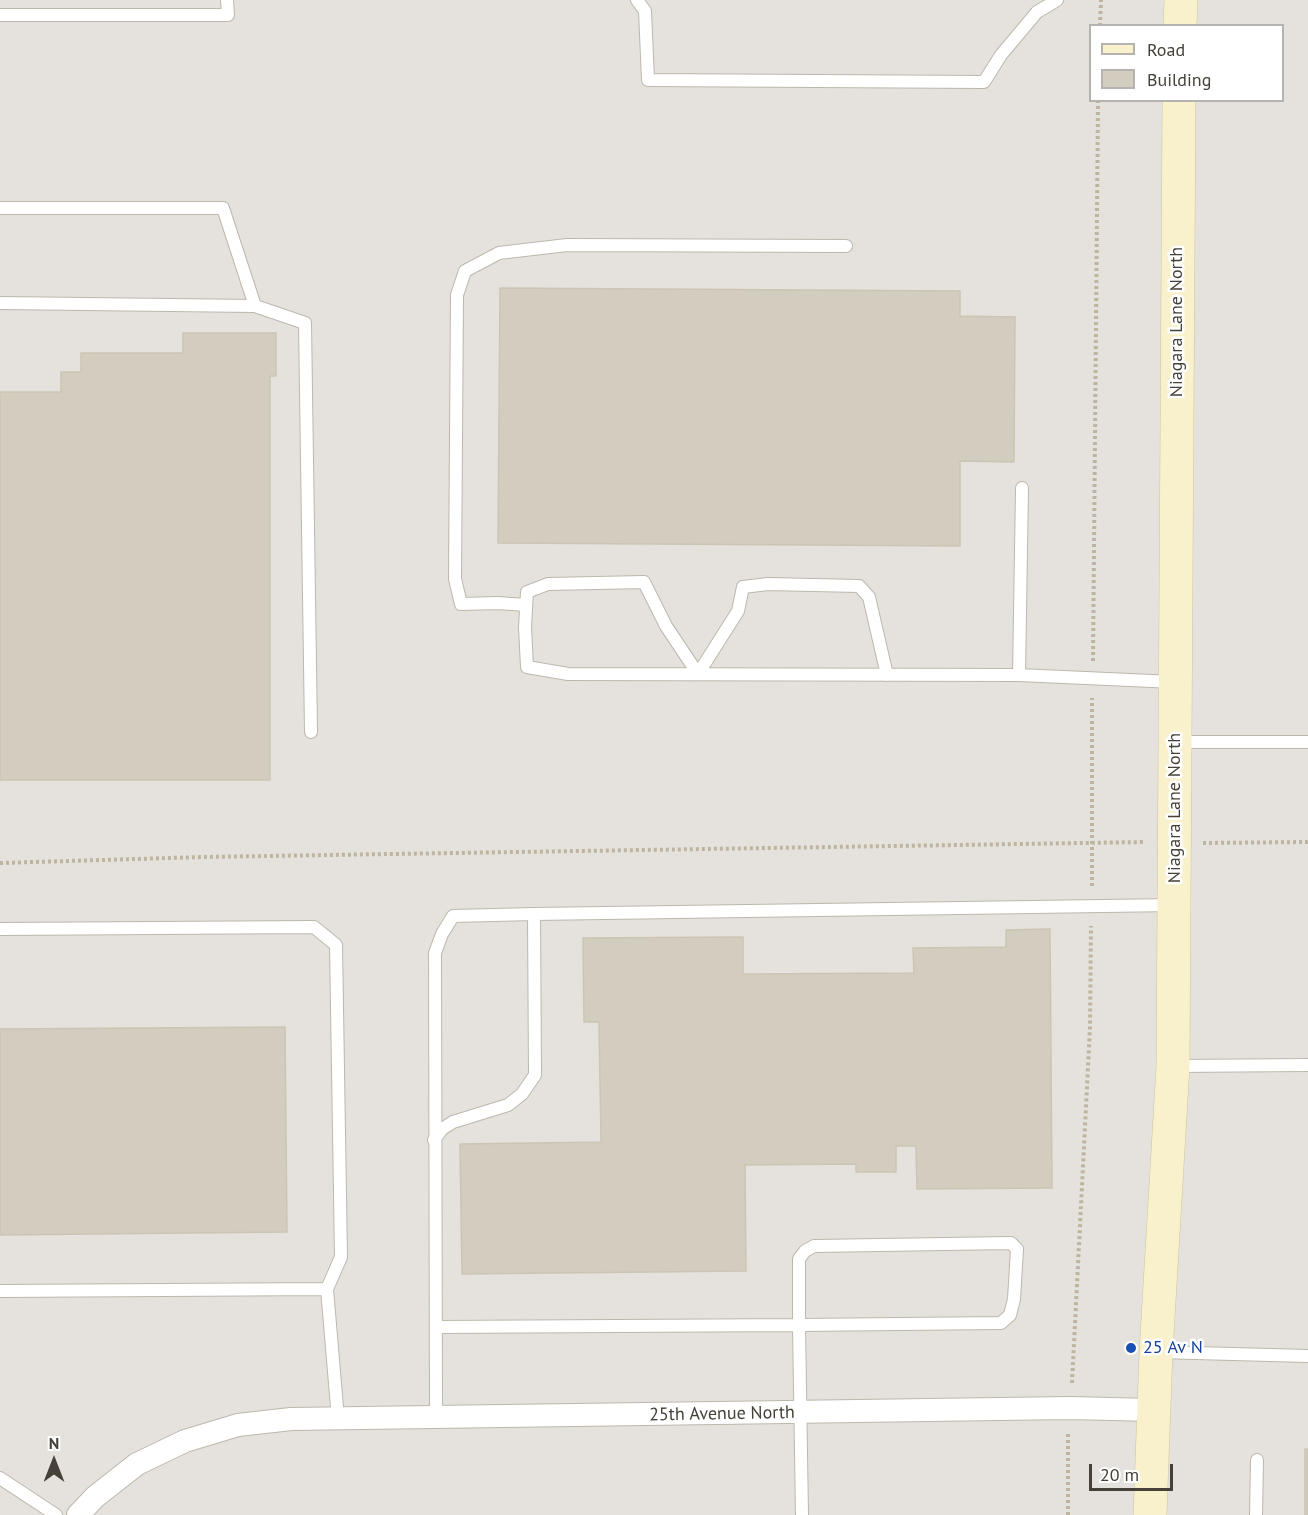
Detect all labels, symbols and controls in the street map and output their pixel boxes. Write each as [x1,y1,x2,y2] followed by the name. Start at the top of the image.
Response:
[1089,24,1284,102] legend
[1147,38,1185,61] text: Road
[1147,68,1211,91] text: Building
[1166,247,1188,397] street label: Niagara Lane North
[1164,733,1186,883] street label: Niagara Lane North
[1143,1337,1203,1359] place label: 25 Av N
[1124,1341,1138,1355] marker: 25 Av N
[649,1402,795,1426] street label: 25th Avenue North
[24,1431,84,1491] north arrow
[49,1433,59,1453] text: N
[1092,1452,1176,1490] scale bar
[1100,1463,1139,1486] text: 20 m

